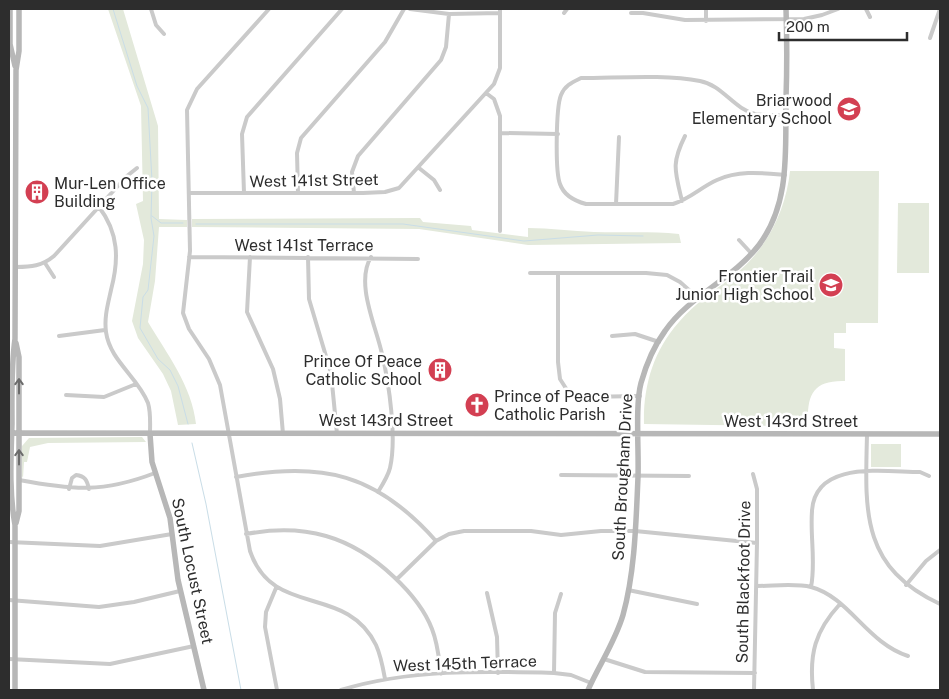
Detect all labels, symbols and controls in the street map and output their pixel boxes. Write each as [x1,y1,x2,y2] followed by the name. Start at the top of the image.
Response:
[779,10,906,42] scale bar
[786,18,830,35] text: 200 m
[692,91,832,128] place label: Briarwood Elementary School
[836,96,862,122] school or university icon: Briarwood Elementary School
[249,170,379,191] street label: West 141st Street
[54,174,166,211] place label: Mur-Len Office Building
[24,179,50,205] building icon: Mur-Len Office Building
[235,236,373,255] street label: West 141st Terrace
[675,267,814,304] place label: Frontier Trail Junior High School
[818,272,844,298] school or university icon: Frontier Trail Junior High School
[303,352,422,389] place label: Prince Of Peace Catholic School
[427,357,453,383] building icon: Prince Of Peace Catholic School
[14,378,24,394] one-way arrow
[494,387,610,424] place label: Prince of Peace Catholic Parish
[464,392,490,418] church icon: Prince of Peace Catholic Parish
[609,393,636,561] street label: South Brougham Drive
[319,411,453,430] street label: West 143rd Street
[724,412,858,431] street label: West 143rd Street
[14,449,24,465] one-way arrow
[168,496,217,646] street label: South Locust Street
[733,500,754,664] street label: South Blackfoot Drive
[393,651,537,676] street label: West 145th Terrace

